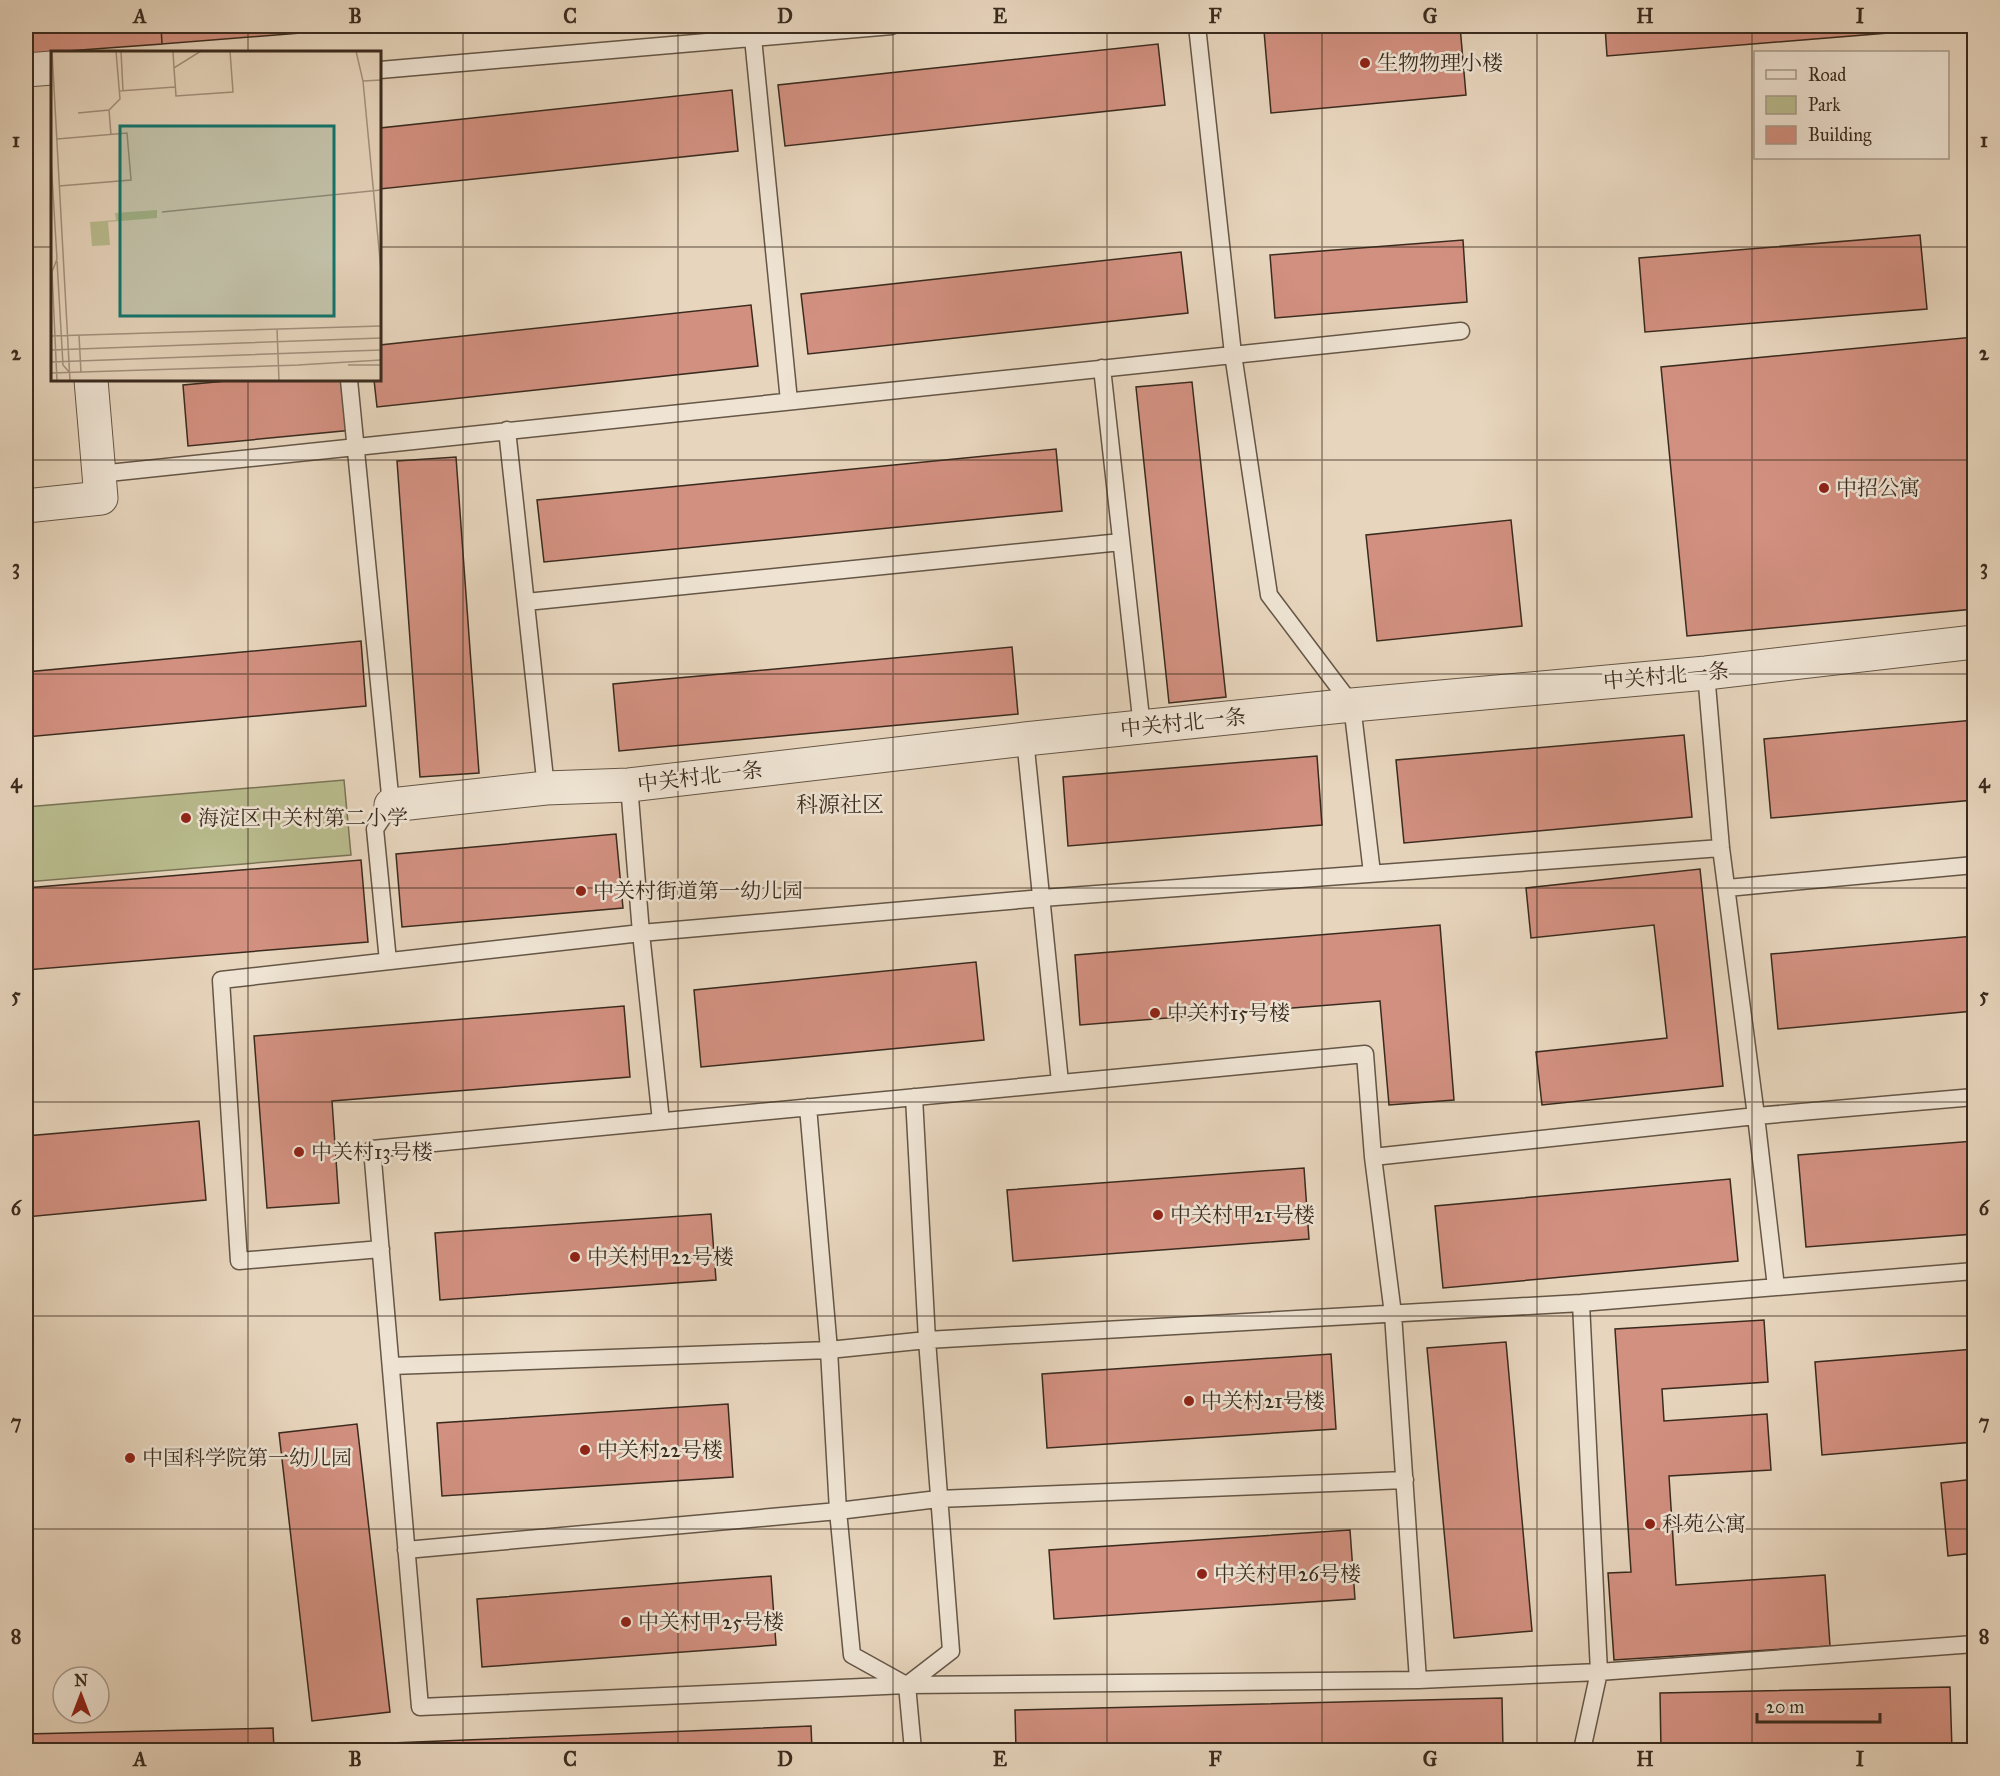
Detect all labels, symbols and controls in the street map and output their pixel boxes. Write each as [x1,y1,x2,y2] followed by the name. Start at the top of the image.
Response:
[131,4,147,28] text: A
[348,4,362,28] text: B
[563,4,577,28] text: C
[777,4,793,28] text: D
[993,4,1008,28] text: E
[1208,4,1222,28] text: F
[1423,4,1438,28] text: G
[1636,4,1654,28] text: H
[1856,4,1865,28] text: I
[1377,50,1503,76] place label: 生物物理小楼
[51,51,381,381] inset map
[1754,51,1949,159] legend
[1358,56,1372,70] marker: 生物物理小楼
[1808,64,1846,86] text: Road
[1808,94,1841,116] text: Park
[1808,124,1872,147] text: Building
[12,128,20,152] text: 1
[1980,128,1988,152] text: 1
[11,341,22,365] text: 2
[1979,341,1990,365] text: 2
[1836,475,1920,501] place label: 中招公寓
[1817,481,1831,495] marker: 中招公寓
[12,555,20,580] text: 3
[1980,555,1988,580] text: 3
[1602,658,1730,694] street label: 中关村北一条
[1119,703,1247,743] street label: 中关村北一条
[636,756,764,798] street label: 中关村北一条
[10,769,22,794] text: 4
[1978,769,1990,794] text: 4
[796,791,884,818] district label: 科源社区
[198,805,408,831] place label: 海淀区中关村第二小学
[179,811,193,825] marker: 海淀区中关村第二小学
[593,878,803,904] place label: 中关村街道第一幼儿园
[574,884,588,898] marker: 中关村街道第一幼儿园
[11,983,21,1007] text: 5
[1979,983,1989,1007] text: 5
[1167,1000,1290,1026] place label: 中关村15号楼
[1148,1006,1162,1020] marker: 中关村15号楼
[311,1139,433,1165] place label: 中关村13号楼
[292,1145,306,1159] marker: 中关村13号楼
[11,1196,23,1220] text: 6
[1979,1196,1991,1220] text: 6
[1170,1202,1315,1228] place label: 中关村甲21号楼
[1151,1208,1165,1222] marker: 中关村甲21号楼
[587,1244,734,1270] place label: 中关村甲22号楼
[568,1250,582,1264] marker: 中关村甲22号楼
[1201,1388,1325,1414] place label: 中关村21号楼
[1182,1394,1196,1408] marker: 中关村21号楼
[11,1410,22,1434] text: 7
[1979,1410,1990,1434] text: 7
[597,1437,723,1463] place label: 中关村22号楼
[578,1443,592,1457] marker: 中关村22号楼
[142,1445,352,1471] place label: 中国科学院第一幼儿园
[123,1451,137,1465] marker: 中国科学院第一幼儿园
[1662,1511,1746,1537] place label: 科苑公寓
[1643,1517,1657,1531] marker: 科苑公寓
[1214,1561,1361,1587] place label: 中关村甲26号楼
[1195,1567,1209,1581] marker: 中关村甲26号楼
[638,1609,784,1635] place label: 中关村甲25号楼
[619,1615,633,1629] marker: 中关村甲25号楼
[11,1624,21,1648] text: 8
[1979,1624,1989,1648] text: 8
[51,1665,111,1725] north arrow
[74,1671,88,1690] text: N
[1757,1686,1880,1724] scale bar
[1766,1696,1804,1718] text: 20 m
[131,1747,147,1771] text: A
[348,1747,362,1771] text: B
[563,1747,577,1771] text: C
[777,1747,793,1771] text: D
[993,1747,1008,1771] text: E
[1208,1747,1222,1771] text: F
[1423,1747,1438,1771] text: G
[1636,1747,1654,1771] text: H
[1856,1747,1865,1771] text: I

